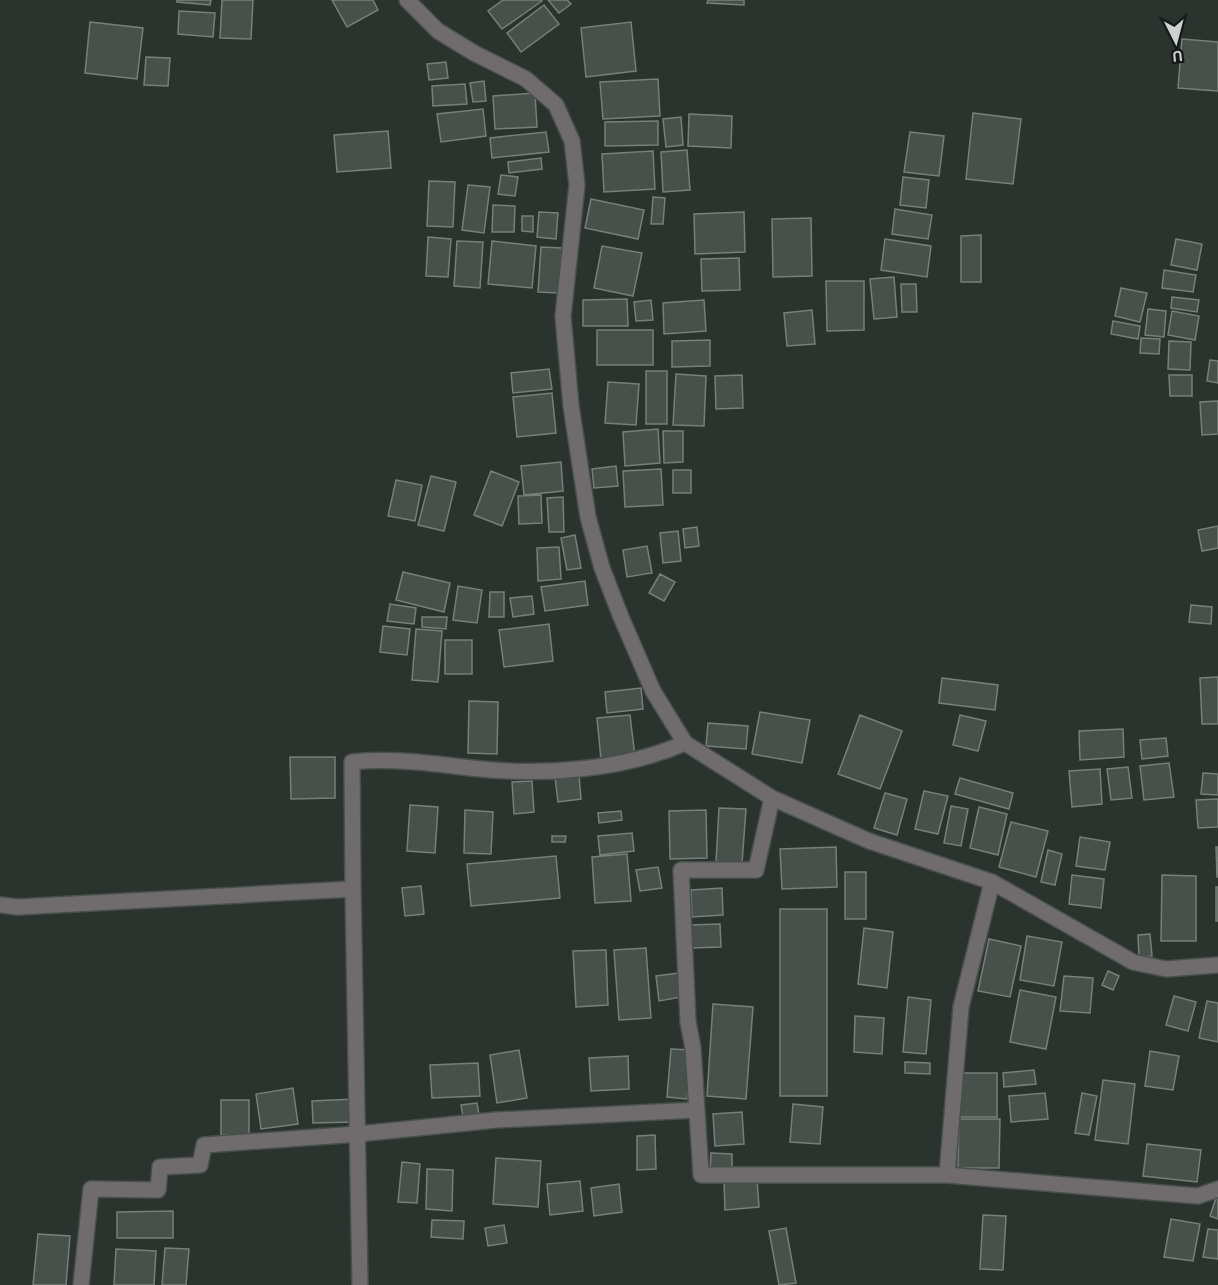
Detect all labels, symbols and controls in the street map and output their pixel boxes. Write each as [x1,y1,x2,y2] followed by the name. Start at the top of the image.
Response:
[1146,12,1206,72] north arrow
[1172,47,1183,64] text: U

